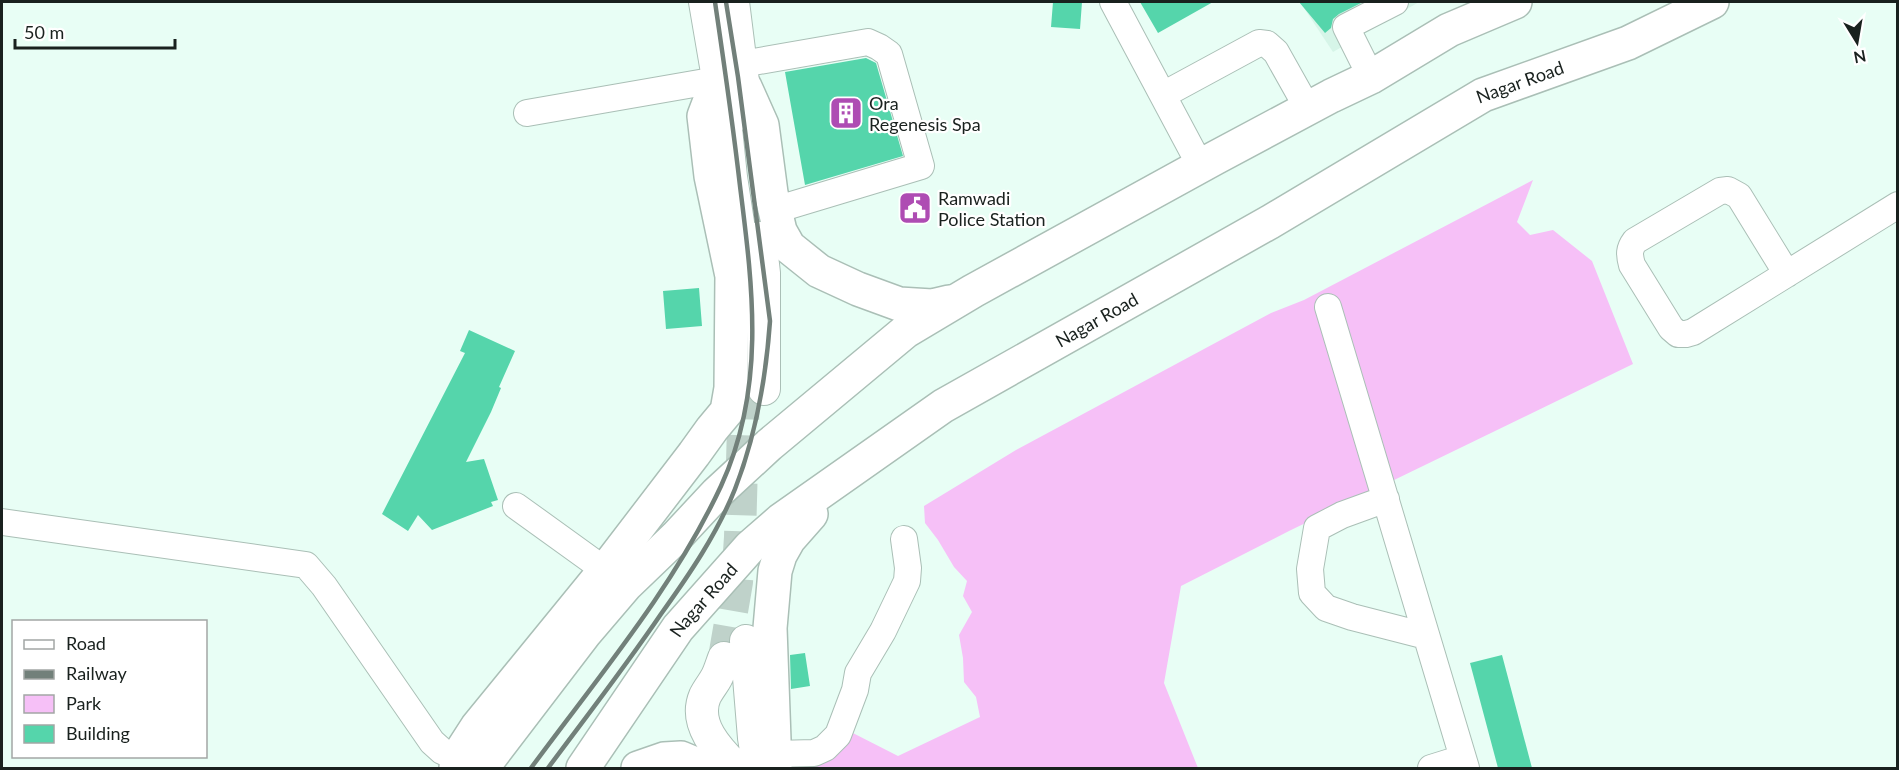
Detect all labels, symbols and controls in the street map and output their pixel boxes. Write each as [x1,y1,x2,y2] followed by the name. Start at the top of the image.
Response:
[15,12,176,50] scale bar
[1827,12,1887,72] north arrow
[24,21,64,43] text: 50 m
[1852,47,1868,68] text: N
[1473,56,1567,108] street label: Nagar Road
[869,92,981,135] place label: Ora Regenesis Spa
[828,95,864,131] building icon: Ora Regenesis Spa
[938,187,1046,230] place label: Ramwadi Police Station
[897,190,933,226] public building icon: Ramwadi Police Station
[1051,288,1142,352] street label: Nagar Road
[664,558,742,641] street label: Nagar Road
[12,620,207,758] legend
[66,632,106,654] text: Road
[66,662,127,684] text: Railway
[66,692,102,714] text: Park
[66,722,130,744] text: Building

